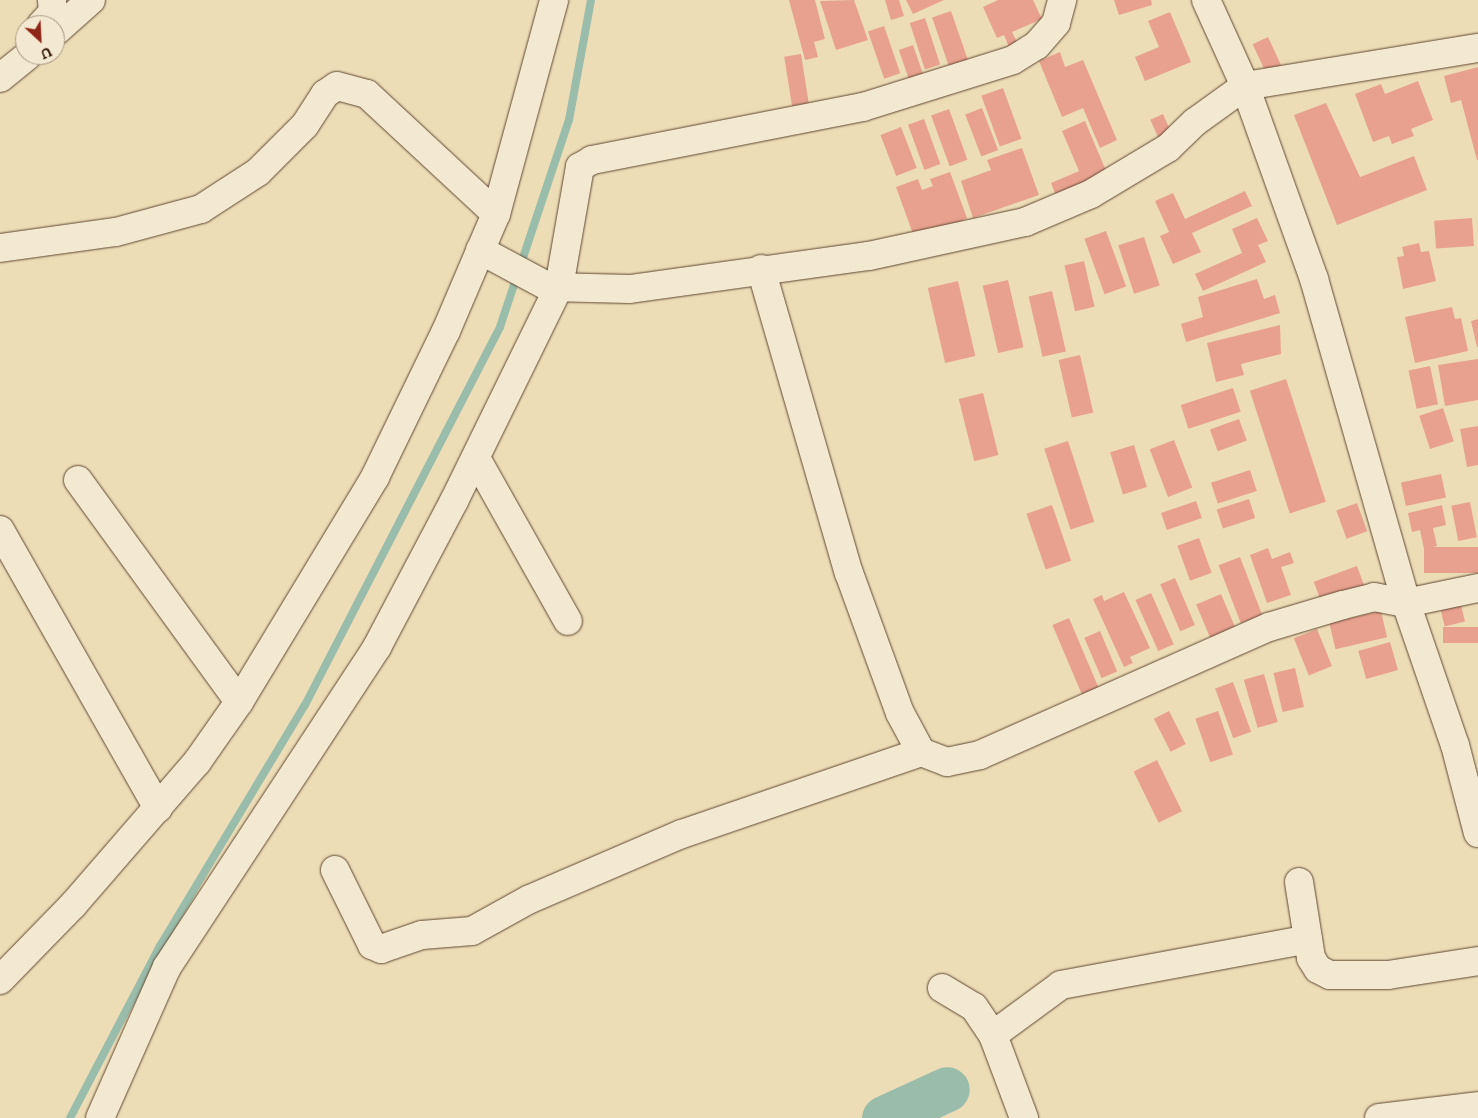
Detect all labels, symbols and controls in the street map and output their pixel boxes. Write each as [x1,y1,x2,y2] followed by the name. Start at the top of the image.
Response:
[15,15,65,65] north arrow
[37,42,55,63] text: U

